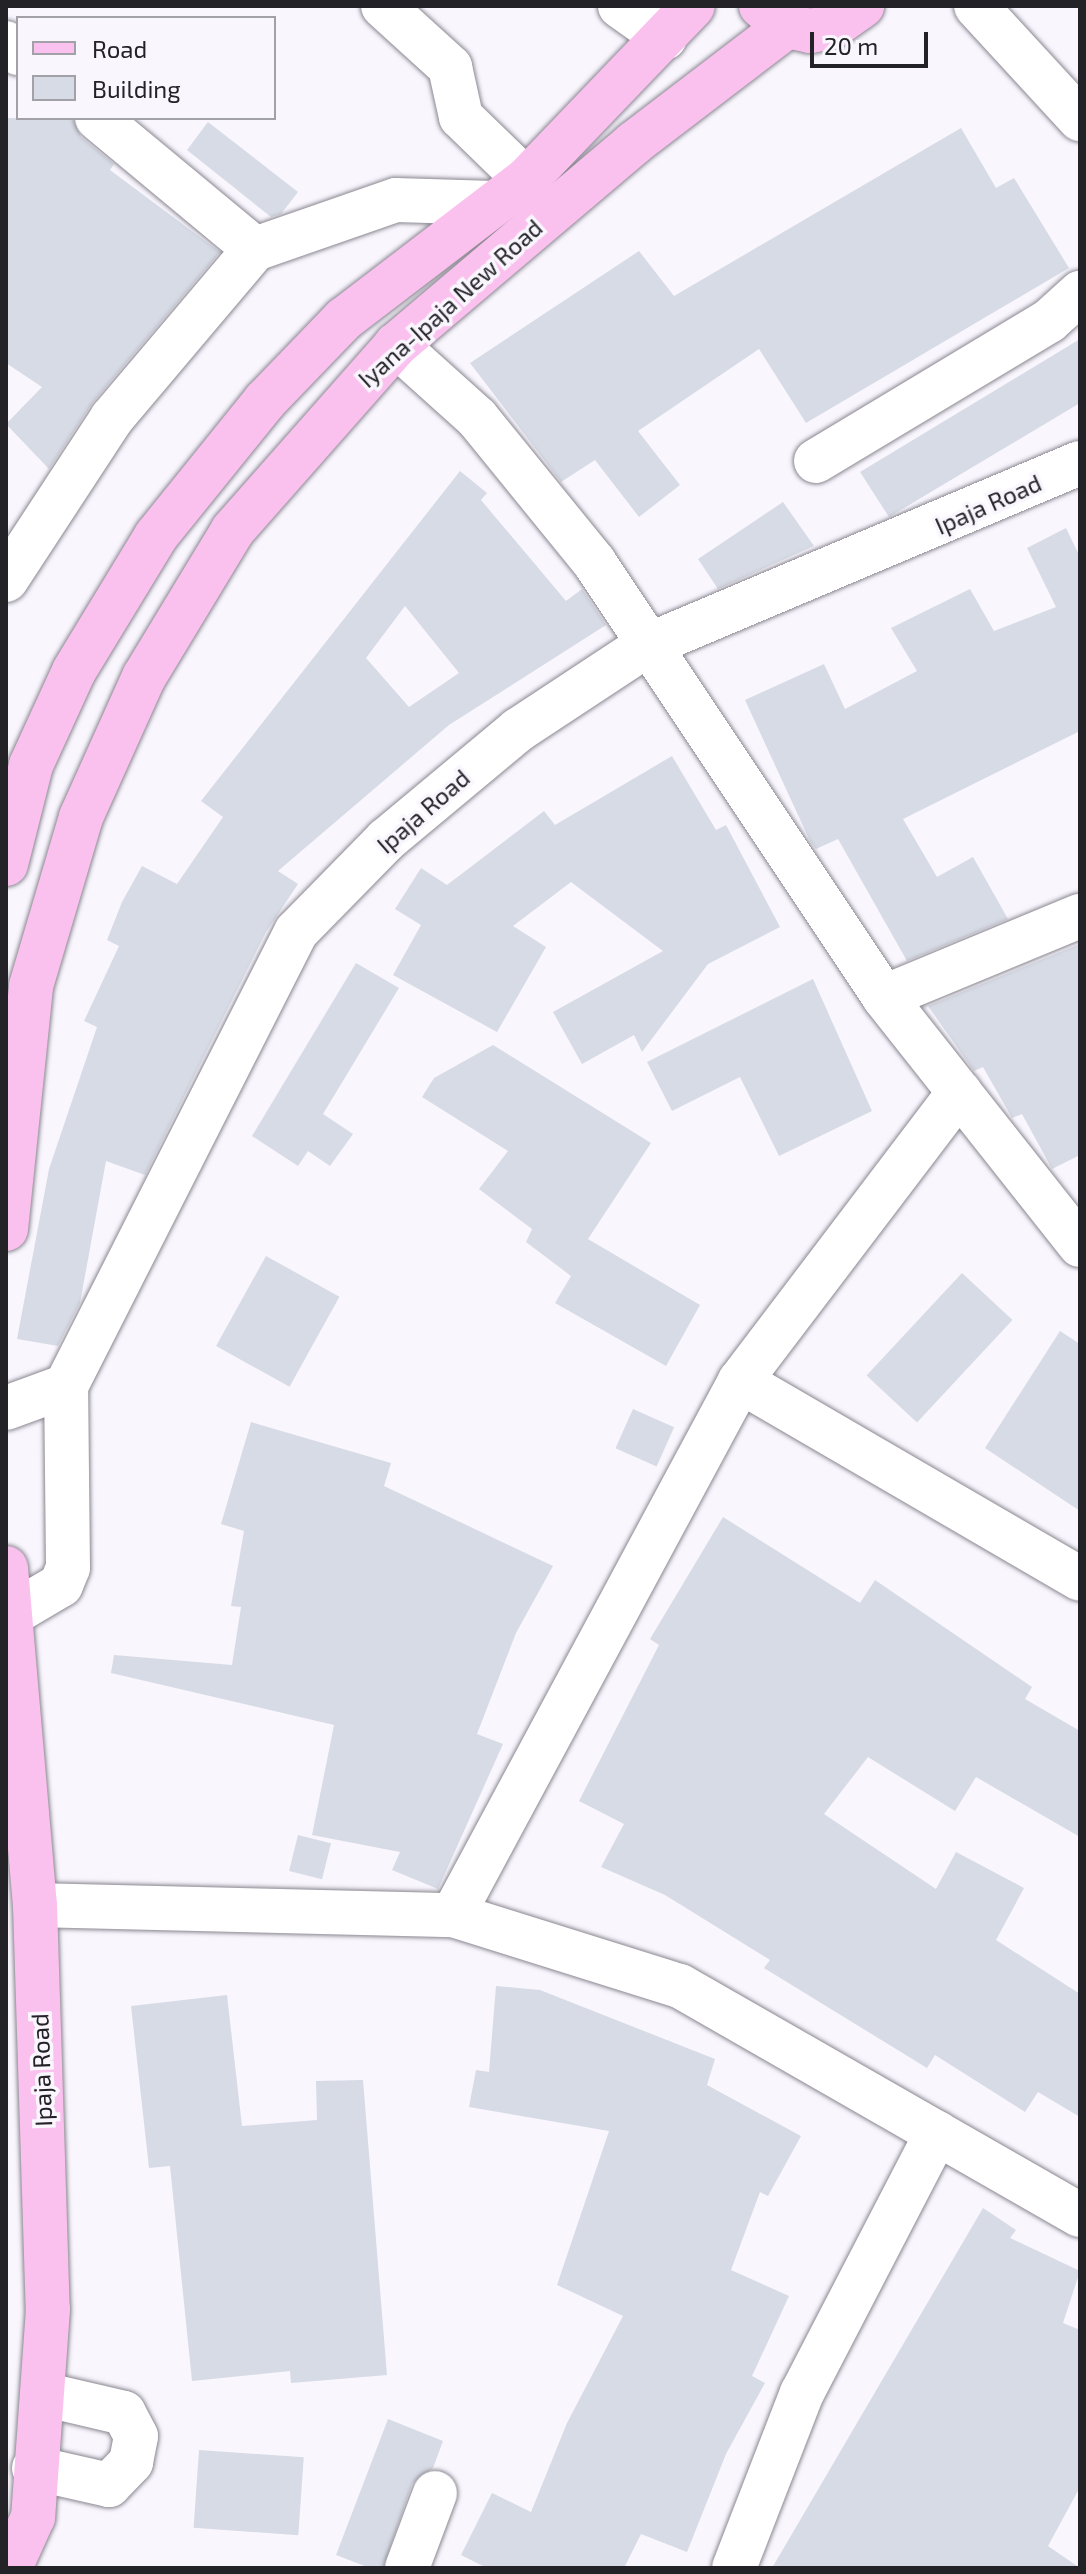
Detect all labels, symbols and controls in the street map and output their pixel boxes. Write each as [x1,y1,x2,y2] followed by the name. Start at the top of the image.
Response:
[16,16,276,120] legend
[814,16,932,66] scale bar
[824,31,878,60] text: 20 m
[92,34,147,63] text: Road
[92,74,181,103] text: Building
[352,213,548,393] street label: Iyana-Ipaja New Road
[930,468,1046,540] street label: Ipaja Road
[371,763,475,859] street label: Ipaja Road
[25,2013,57,2127] street label: Ipaja Road

